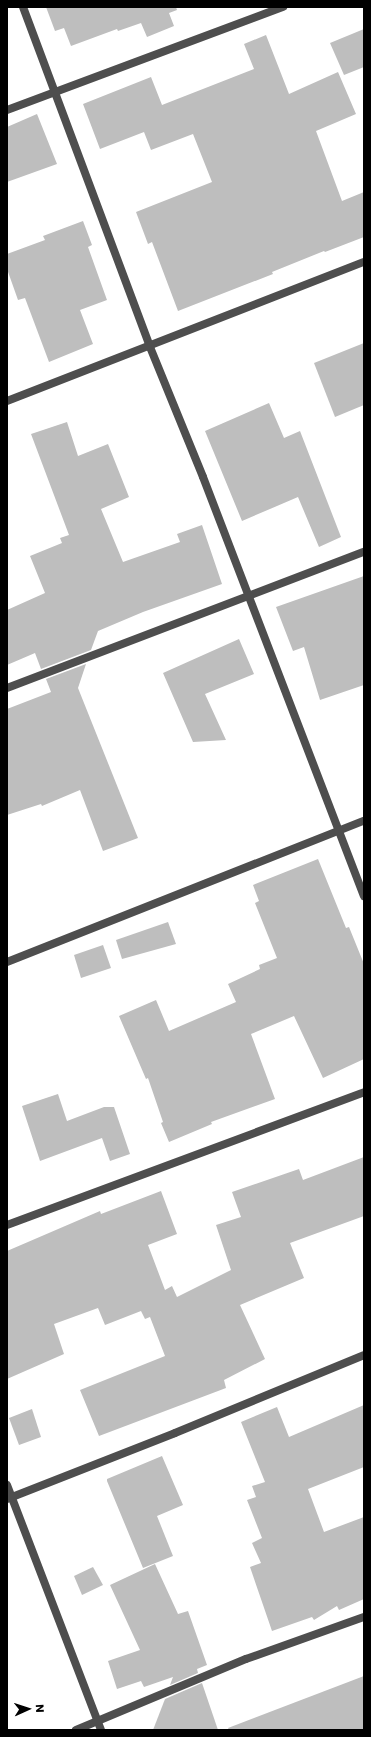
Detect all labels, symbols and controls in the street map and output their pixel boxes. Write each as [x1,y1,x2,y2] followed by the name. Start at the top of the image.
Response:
[8,1689,48,1729] north arrow
[32,1704,48,1713] text: N

